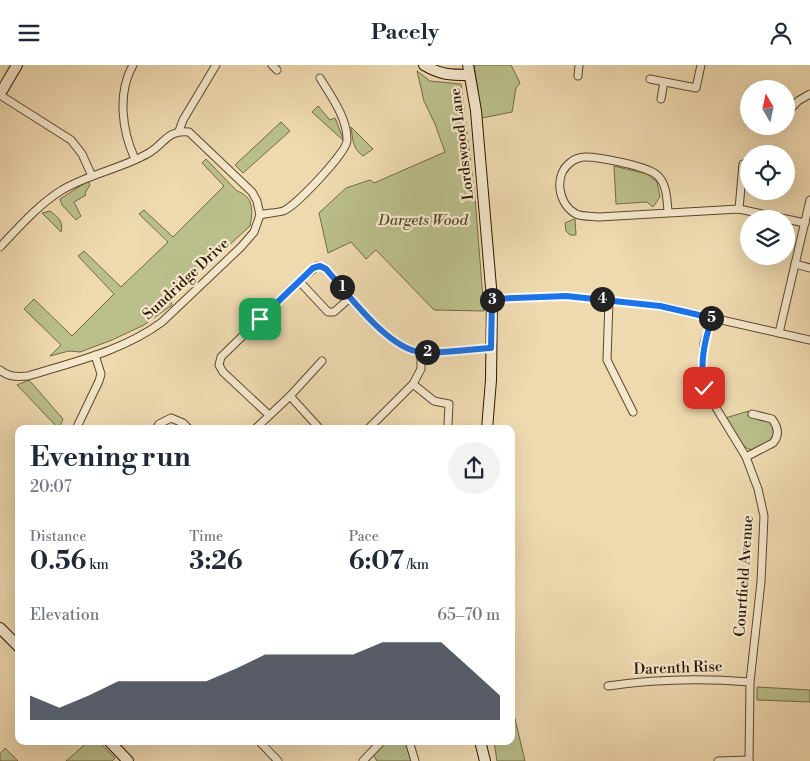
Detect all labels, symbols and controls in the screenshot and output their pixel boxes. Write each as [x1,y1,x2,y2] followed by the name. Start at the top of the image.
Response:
[15,19,43,47] icon: menu
[371,19,439,46] text: Pacely
[767,19,795,47] icon: person
[740,80,795,135] north arrow
[740,80,795,265] map controls
[446,87,478,201] street label: Lordswood Lane
[740,145,795,200] button: locate
[740,210,795,265] button: layers
[377,211,468,230] park label: Dargets Wood
[139,234,233,324] street label: Sundridge Drive
[330,275,354,299] pin: 1
[339,278,346,296] text: 1
[480,287,504,313] pin: 3
[590,287,614,311] pin: 4
[598,290,607,308] text: 4
[488,291,497,309] text: 3
[239,298,281,340] pin
[246,305,274,333] icon: arrive
[698,305,724,331] pin: 5
[707,309,716,327] text: 5
[414,339,440,365] pin: 2
[423,343,432,361] text: 2
[683,367,725,409] pin
[690,374,718,402] icon: check
[30,440,191,475] text: Evening run
[448,442,500,494] button: share
[30,477,72,497] text: 20:07
[730,515,758,637] street label: Courtfield Avenue
[30,528,87,546] text: Distance
[189,528,223,546] text: Time
[349,528,379,546] text: Pace
[30,546,86,577] text: 0.56
[189,546,243,577] text: 3:26
[349,546,404,577] text: 6:07
[86,556,109,574] text: km
[404,556,429,574] text: /km
[30,605,99,625] text: Elevation
[437,605,500,625] text: 65–70 m
[633,657,723,679] street label: Darenth Rise

